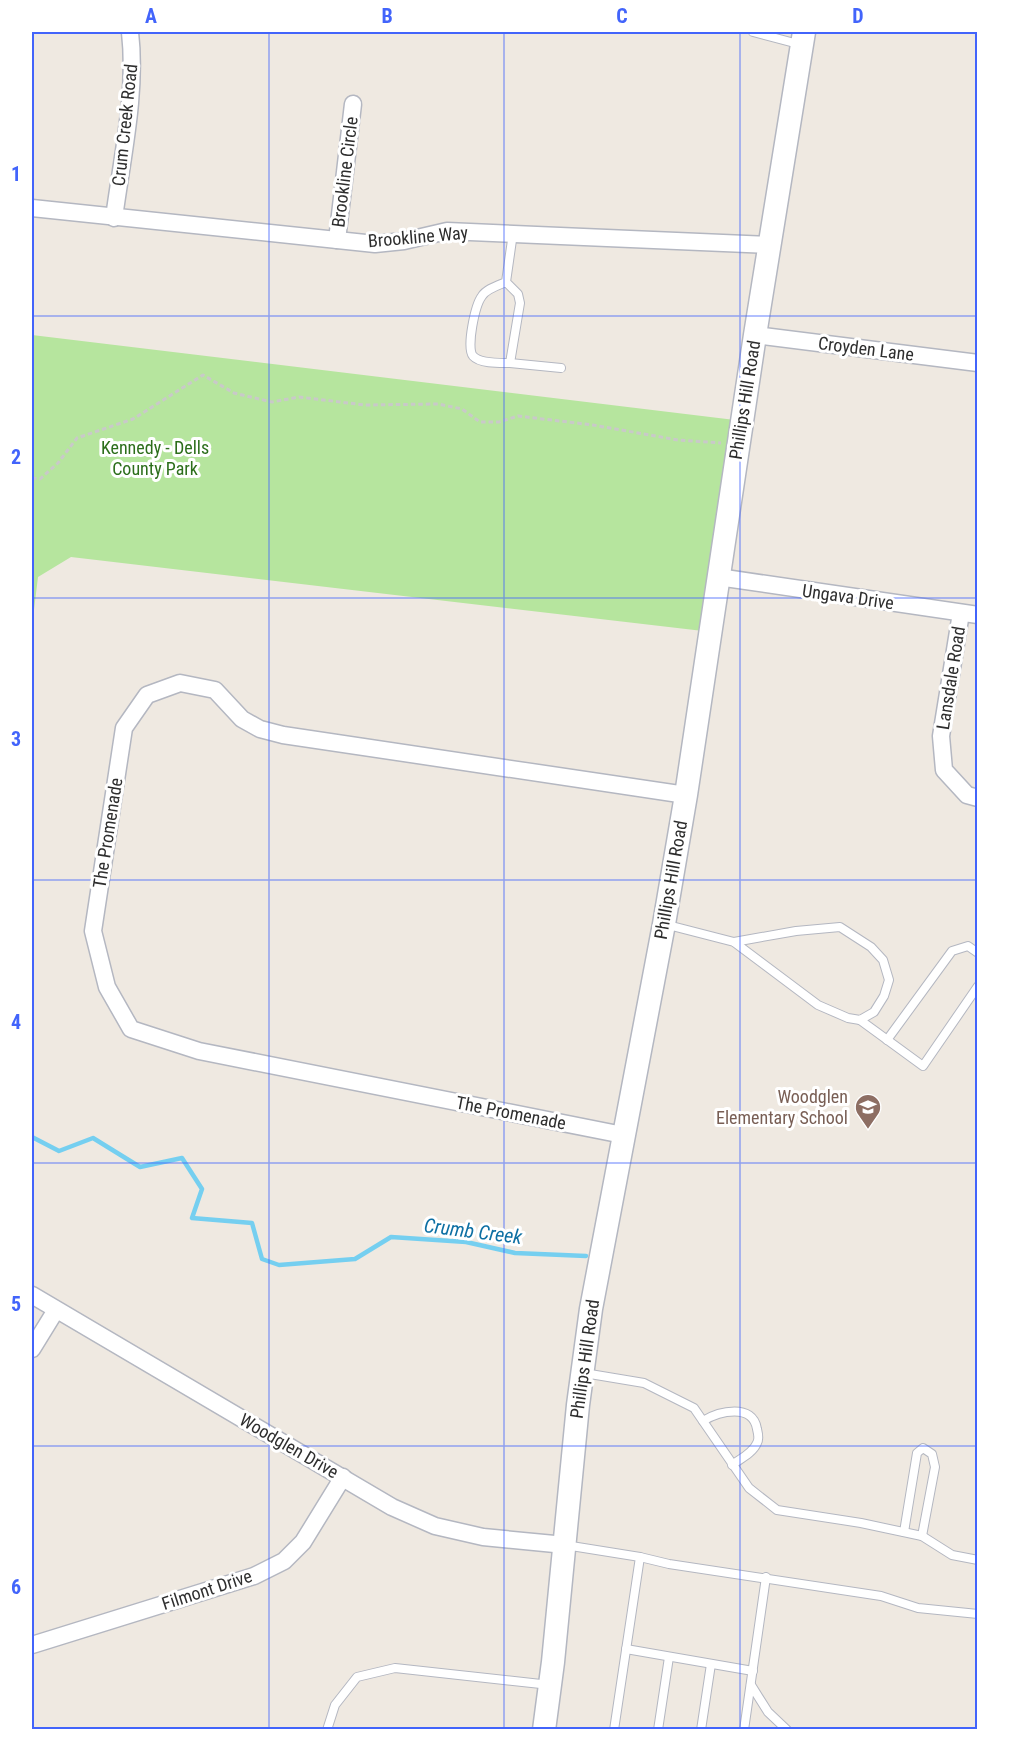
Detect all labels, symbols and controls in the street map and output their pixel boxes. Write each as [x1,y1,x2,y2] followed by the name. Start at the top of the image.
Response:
[145,4,157,28] text: A
[381,4,393,28] text: B
[616,4,628,28] text: C
[852,4,864,28] text: D
[108,63,141,187] street label: Crum Creek Road
[327,115,362,229] street label: Brookline Circle
[11,162,21,186] text: 1
[367,222,469,251] street label: Brookline Way
[817,332,915,365] street label: Croyden Lane
[725,339,764,461] street label: Phillips Hill Road
[101,437,209,479] park label: Kennedy - Dells County Park
[11,445,21,469] text: 2
[801,580,895,613] street label: Ungava Drive
[932,625,969,731] street label: Lansdale Road
[11,727,21,751] text: 3
[88,776,127,890] street label: The Promenade
[650,819,691,941] street label: Phillips Hill Road
[11,1010,21,1034] text: 4
[716,1086,848,1128] place label: Woodglen Elementary School
[454,1092,568,1133] street label: The Promenade
[853,1092,883,1130] school or university icon: Woodglen Elementary School
[423,1213,525,1249] water label: Crumb Creek
[11,1292,21,1316] text: 5
[566,1298,603,1420] street label: Phillips Hill Road
[236,1409,342,1482] street label: Woodglen Drive
[159,1565,255,1614] street label: Filmont Drive
[11,1575,21,1599] text: 6

